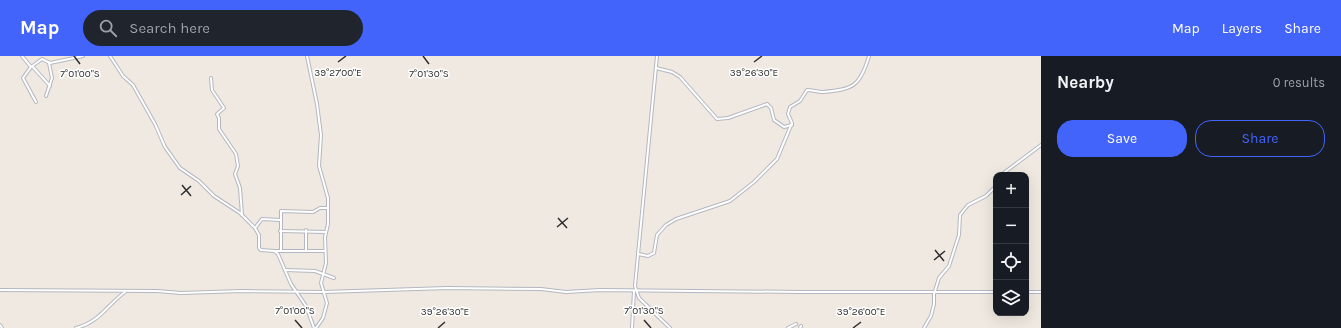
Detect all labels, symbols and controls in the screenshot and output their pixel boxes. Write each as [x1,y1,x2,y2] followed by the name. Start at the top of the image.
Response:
[83,10,363,46] search box
[20,17,59,39] text: Map
[97,17,119,39] icon: search
[129,19,210,37] text: Search here
[1172,20,1200,37] text: Map
[1222,20,1262,37] text: Layers
[1284,20,1321,37] text: Share
[314,67,362,79] text: 39°27'00"E
[730,67,778,79] text: 39°26'30"E
[60,68,100,80] text: 7°01'00"S
[409,68,449,80] text: 7°01'30"S
[1057,72,1114,92] text: Nearby
[1273,75,1325,90] text: 0 results
[1057,120,1187,157] button: Save
[1195,120,1325,157] button: Share
[993,172,1029,316] map controls
[993,172,1029,208] button: +
[993,208,1029,244] button: −
[993,244,1029,280] button: locate
[993,280,1029,316] button: layers
[275,305,315,317] text: 7°01'00"S
[624,305,664,317] text: 7°01'30"S
[421,306,469,318] text: 39°26'30"E
[837,306,885,318] text: 39°26'00"E

